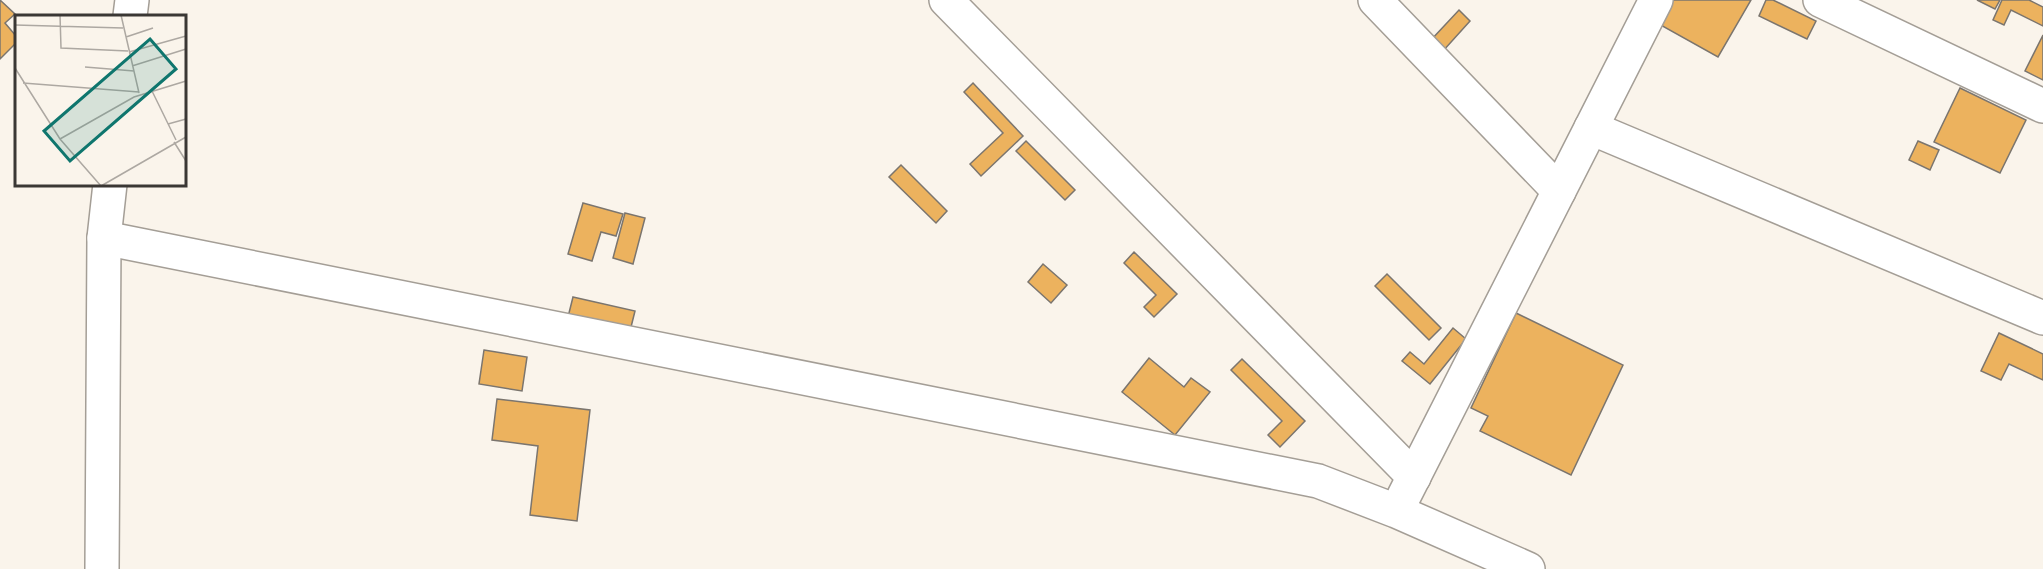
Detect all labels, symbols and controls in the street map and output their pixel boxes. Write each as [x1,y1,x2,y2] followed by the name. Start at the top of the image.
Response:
[15,15,186,186] inset map

